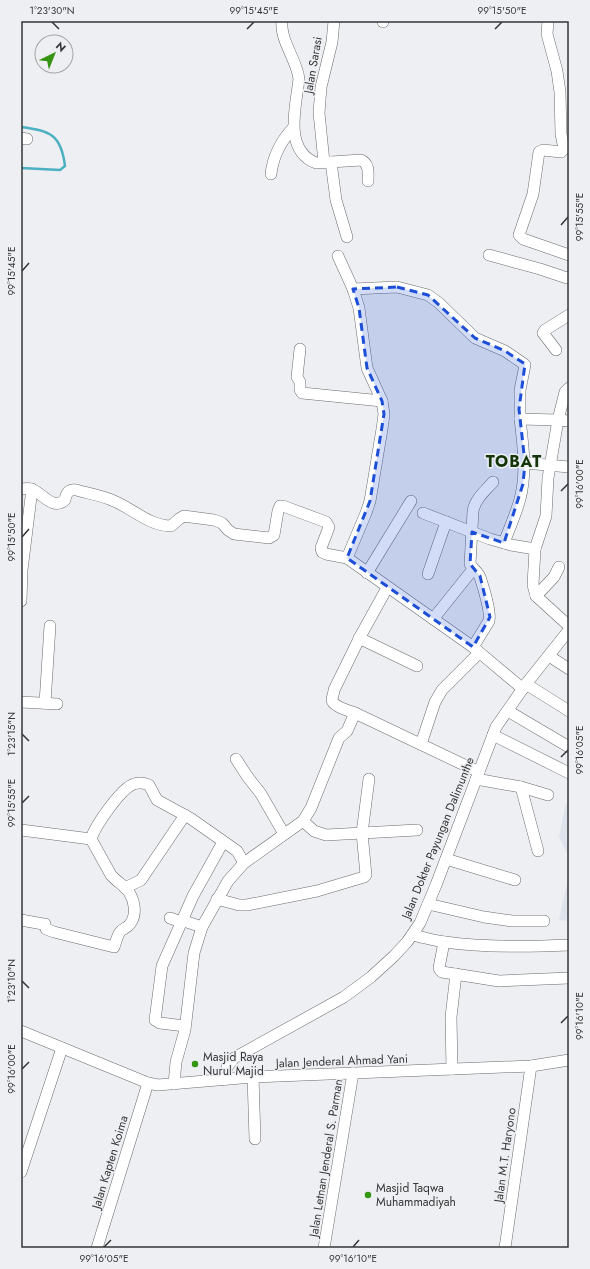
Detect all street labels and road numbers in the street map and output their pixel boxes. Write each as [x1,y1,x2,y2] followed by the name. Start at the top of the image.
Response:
[299,35,327,97] street label: Jalan Sarasi
[396,754,479,924] street label: Jalan Dokter Payungan Dalimunthe
[274,1050,408,1072] street label: Jalan Jenderal Ahmad Yani
[304,1078,347,1240] street label: Jalan Letnan Jenderal S. Parman
[489,1106,521,1205] street label: Jalan M.T. Haryono
[87,1113,133,1213] street label: Jalan Kapten Koima

